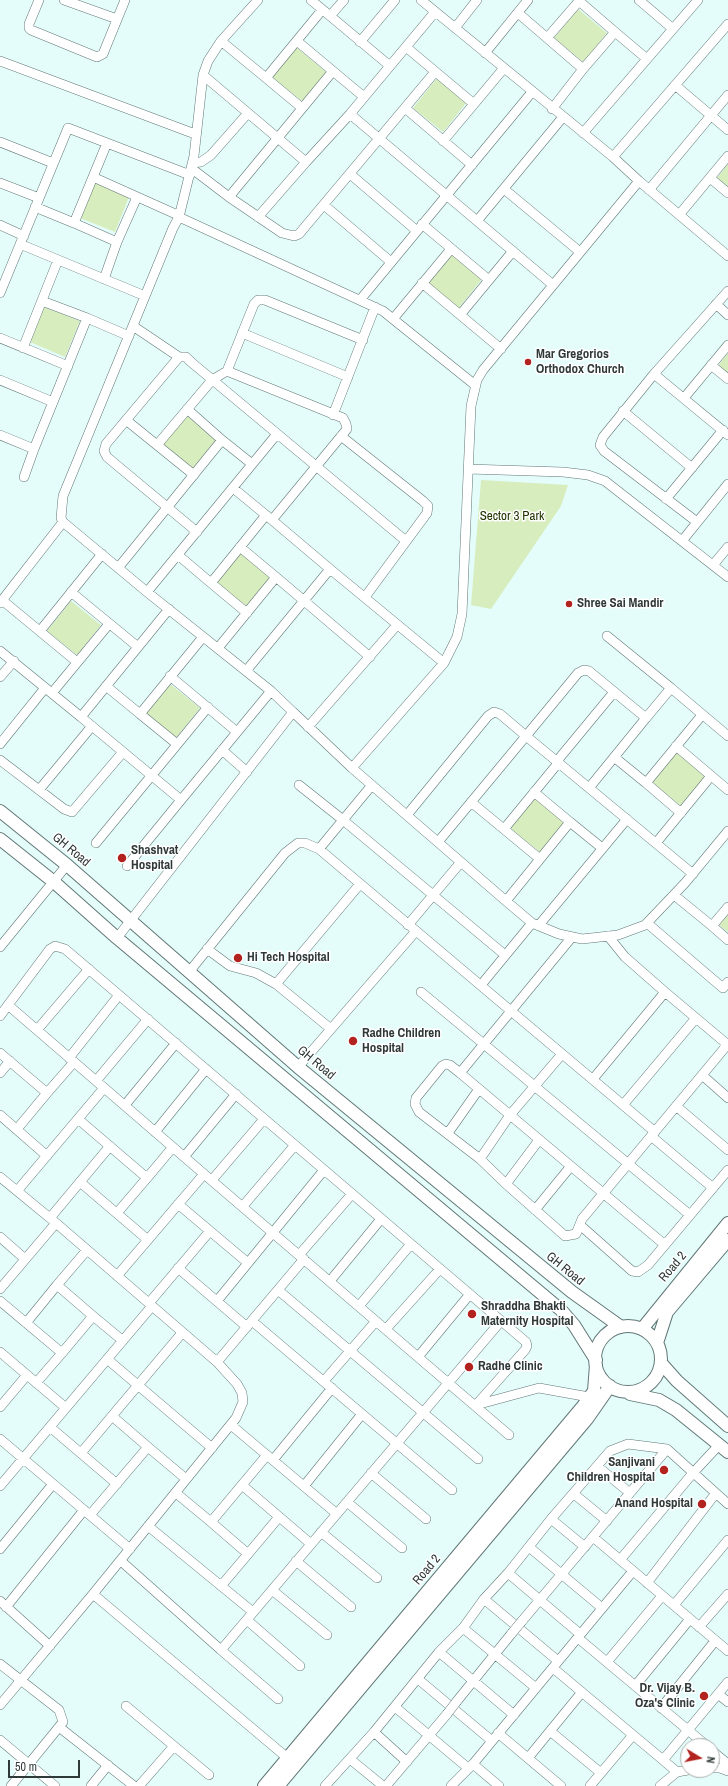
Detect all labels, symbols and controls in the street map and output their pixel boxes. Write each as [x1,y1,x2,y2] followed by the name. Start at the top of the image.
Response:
[536,347,624,378] place label: Mar Gregorios Orthodox Church
[523,357,533,367] marker: Mar Gregorios Orthodox Church
[480,509,544,525] park label: Sector 3 Park
[577,596,664,612] place label: Shree Sai Mandir
[564,599,574,609] marker: Shree Sai Mandir
[49,830,93,870] street label: GH Road
[131,843,178,874] place label: Shashvat Hospital
[116,852,128,864] marker: Shashvat Hospital
[247,950,330,966] place label: Hi Tech Hospital
[232,952,244,964] marker: Hi Tech Hospital
[362,1026,441,1057] place label: Radhe Children Hospital
[347,1035,359,1047] marker: Radhe Children Hospital
[294,1043,338,1083] street label: GH Road
[543,1249,587,1289] street label: GH Road
[656,1249,690,1285] street label: Road 2
[481,1299,573,1330] place label: Shraddha Bhakti Maternity Hospital
[466,1308,478,1320] marker: Shraddha Bhakti Maternity Hospital
[478,1359,543,1375] place label: Radhe Clinic
[463,1361,475,1373] marker: Radhe Clinic
[567,1455,655,1486] place label: Sanjivani Children Hospital
[658,1464,670,1476] marker: Sanjivani Children Hospital
[615,1496,693,1512] place label: Anand Hospital
[696,1498,708,1510] marker: Anand Hospital
[410,1552,444,1588] street label: Road 2
[635,1681,695,1712] place label: Dr. Vijay B. Oza's Clinic
[698,1690,710,1702] marker: Dr. Vijay B. Oza's Clinic
[680,1738,720,1778] north arrow
[10,1752,82,1778] scale bar
[703,1755,718,1764] text: N
[15,1759,37,1775] text: 50 m

